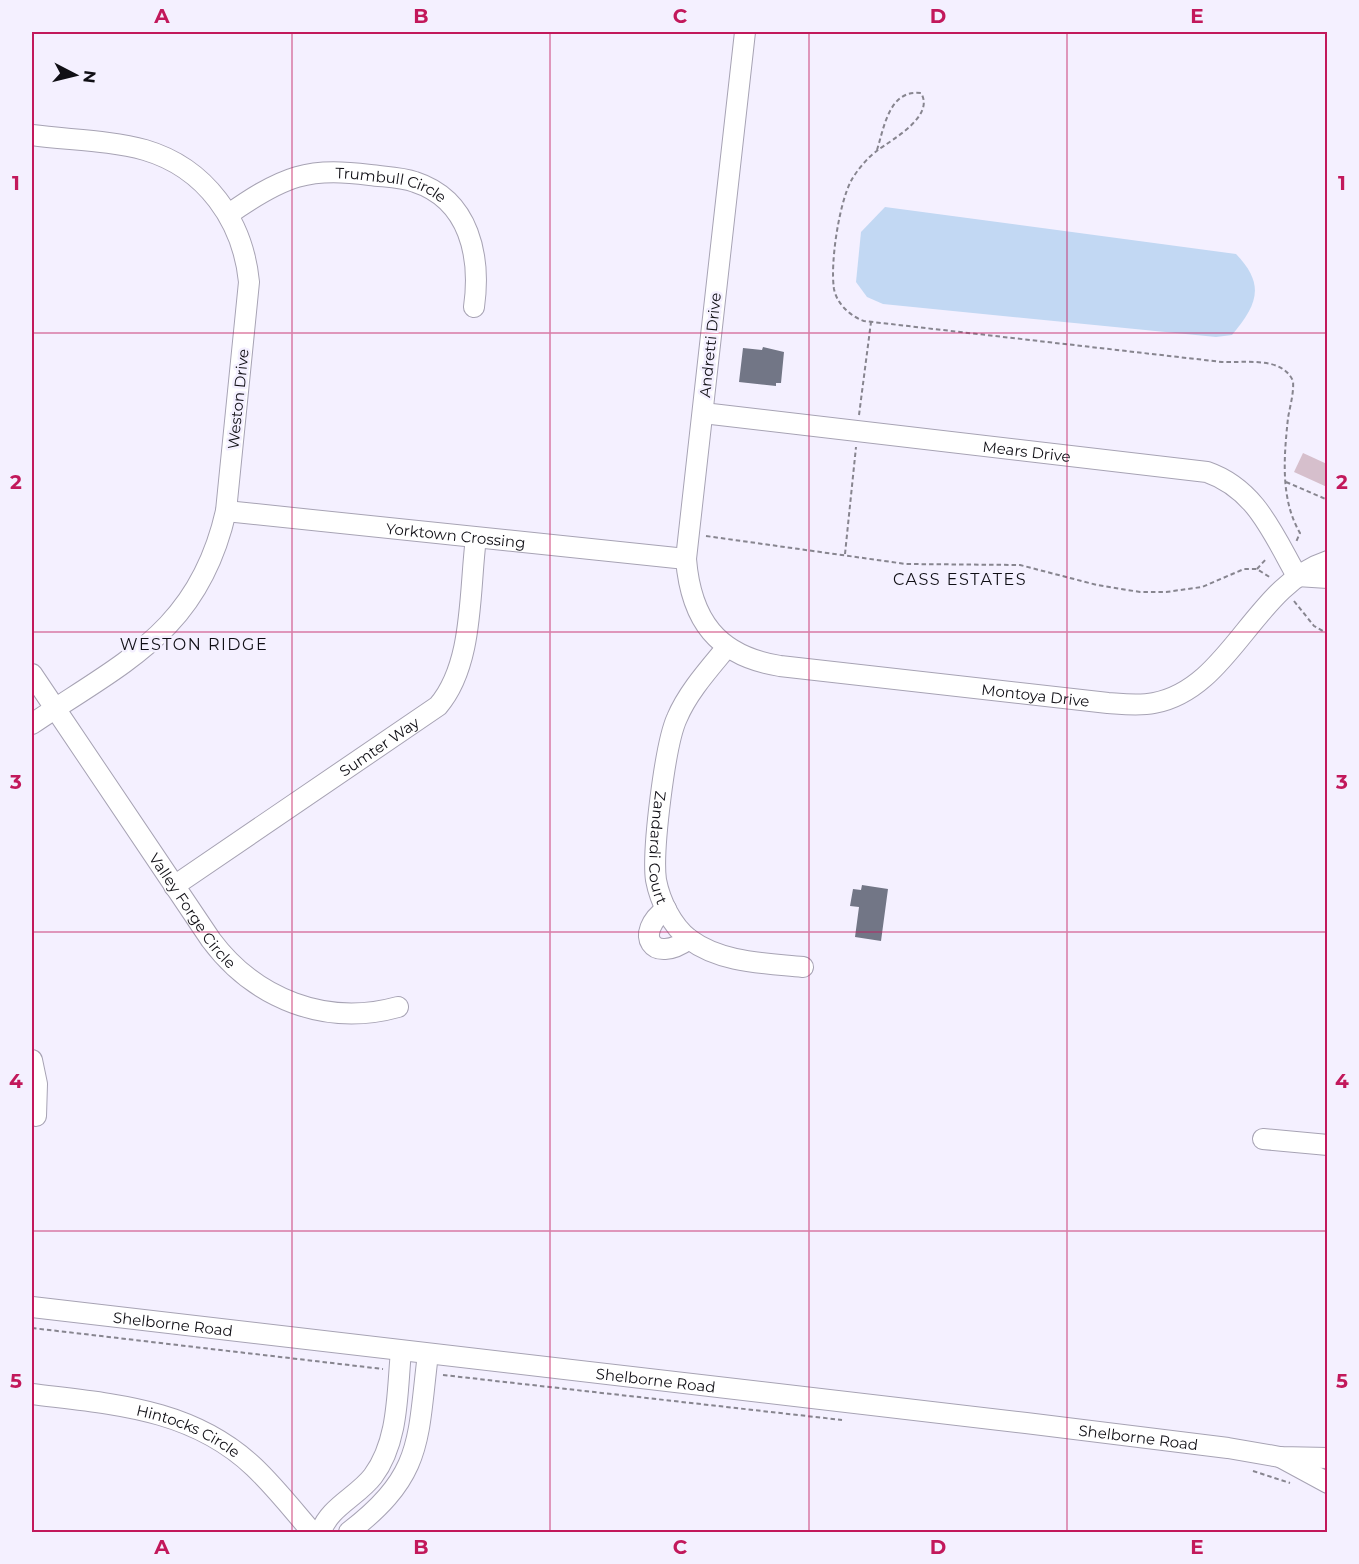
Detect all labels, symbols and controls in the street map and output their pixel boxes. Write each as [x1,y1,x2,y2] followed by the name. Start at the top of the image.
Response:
[153,4,170,28] text: A
[413,4,429,28] text: B
[673,4,688,28] text: C
[930,4,946,28] text: D
[1190,4,1204,28] text: E
[45,45,105,105] north arrow
[79,69,100,84] text: N
[335,163,451,206] street label: Trumbull Circle
[12,171,20,195] text: 1
[1338,171,1346,195] text: 1
[695,292,725,398] street label: Andretti Drive
[223,348,253,450] street label: Weston Drive
[982,436,1072,465] street label: Mears Drive
[10,470,22,494] text: 2
[1336,470,1348,494] text: 2
[385,518,526,552] street label: Yorktown Crossing
[893,570,1027,589] district label: CASS ESTATES
[120,635,268,654] district label: WESTON RIDGE
[980,679,1091,710] street label: Montoya Drive
[335,712,423,780] street label: Sumter Way
[9,770,22,794] text: 3
[1335,770,1348,794] text: 3
[646,790,672,907] street label: Zandardi Court
[145,849,240,972] street label: Valley Forge Circle
[9,1069,23,1093] text: 4
[1335,1069,1349,1093] text: 4
[112,1307,234,1340] street label: Shelborne Road
[595,1363,717,1396] street label: Shelborne Road
[10,1369,22,1393] text: 5
[1336,1369,1348,1393] text: 5
[135,1400,244,1461] street label: Hintocks Circle
[1078,1420,1199,1454] street label: Shelborne Road
[153,1535,170,1559] text: A
[413,1535,429,1559] text: B
[673,1535,688,1559] text: C
[930,1535,946,1559] text: D
[1190,1535,1204,1559] text: E

